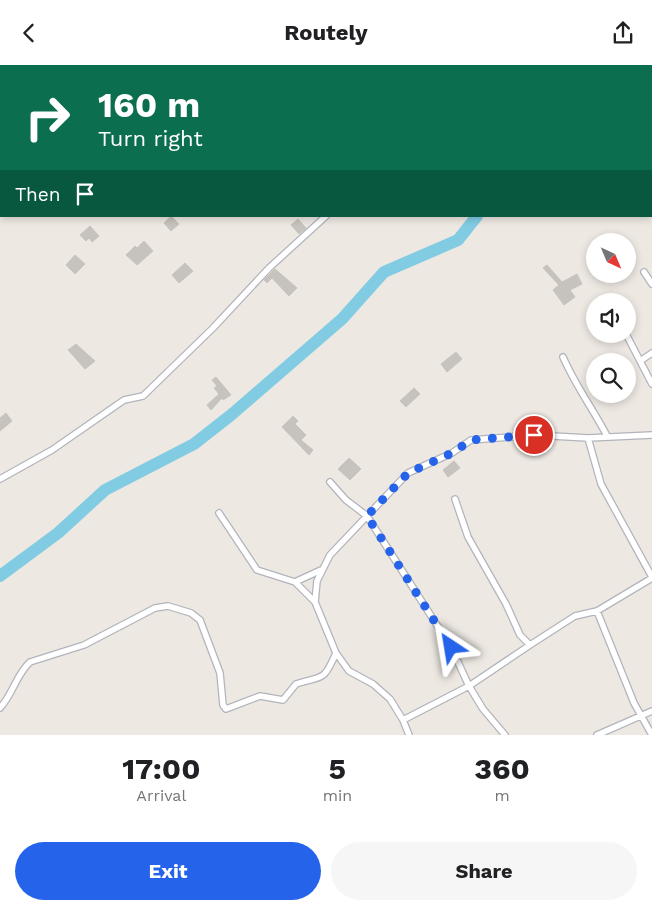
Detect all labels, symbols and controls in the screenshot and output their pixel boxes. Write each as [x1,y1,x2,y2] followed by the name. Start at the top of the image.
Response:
[15,19,43,47] icon: back
[609,19,637,47] icon: share
[284,20,368,45] text: Routely
[98,84,200,126] text: 160 m
[15,85,80,150] icon: right
[98,126,203,151] text: Turn right
[71,180,99,208] icon: arrive
[15,183,61,206] text: Then
[586,233,636,283] north arrow
[586,233,636,403] map controls
[586,293,636,343] button: sound
[586,353,636,403] button: search
[513,414,555,456] pin
[520,421,548,449] icon: arrive
[424,620,476,672] position arrow
[122,751,201,786] text: 17:00
[329,751,346,786] text: 5
[474,751,530,786] text: 360
[136,786,186,805] text: Arrival
[323,786,352,805] text: min
[494,786,510,805] text: m
[15,842,321,900] button: Exit
[331,842,637,900] button: Share

